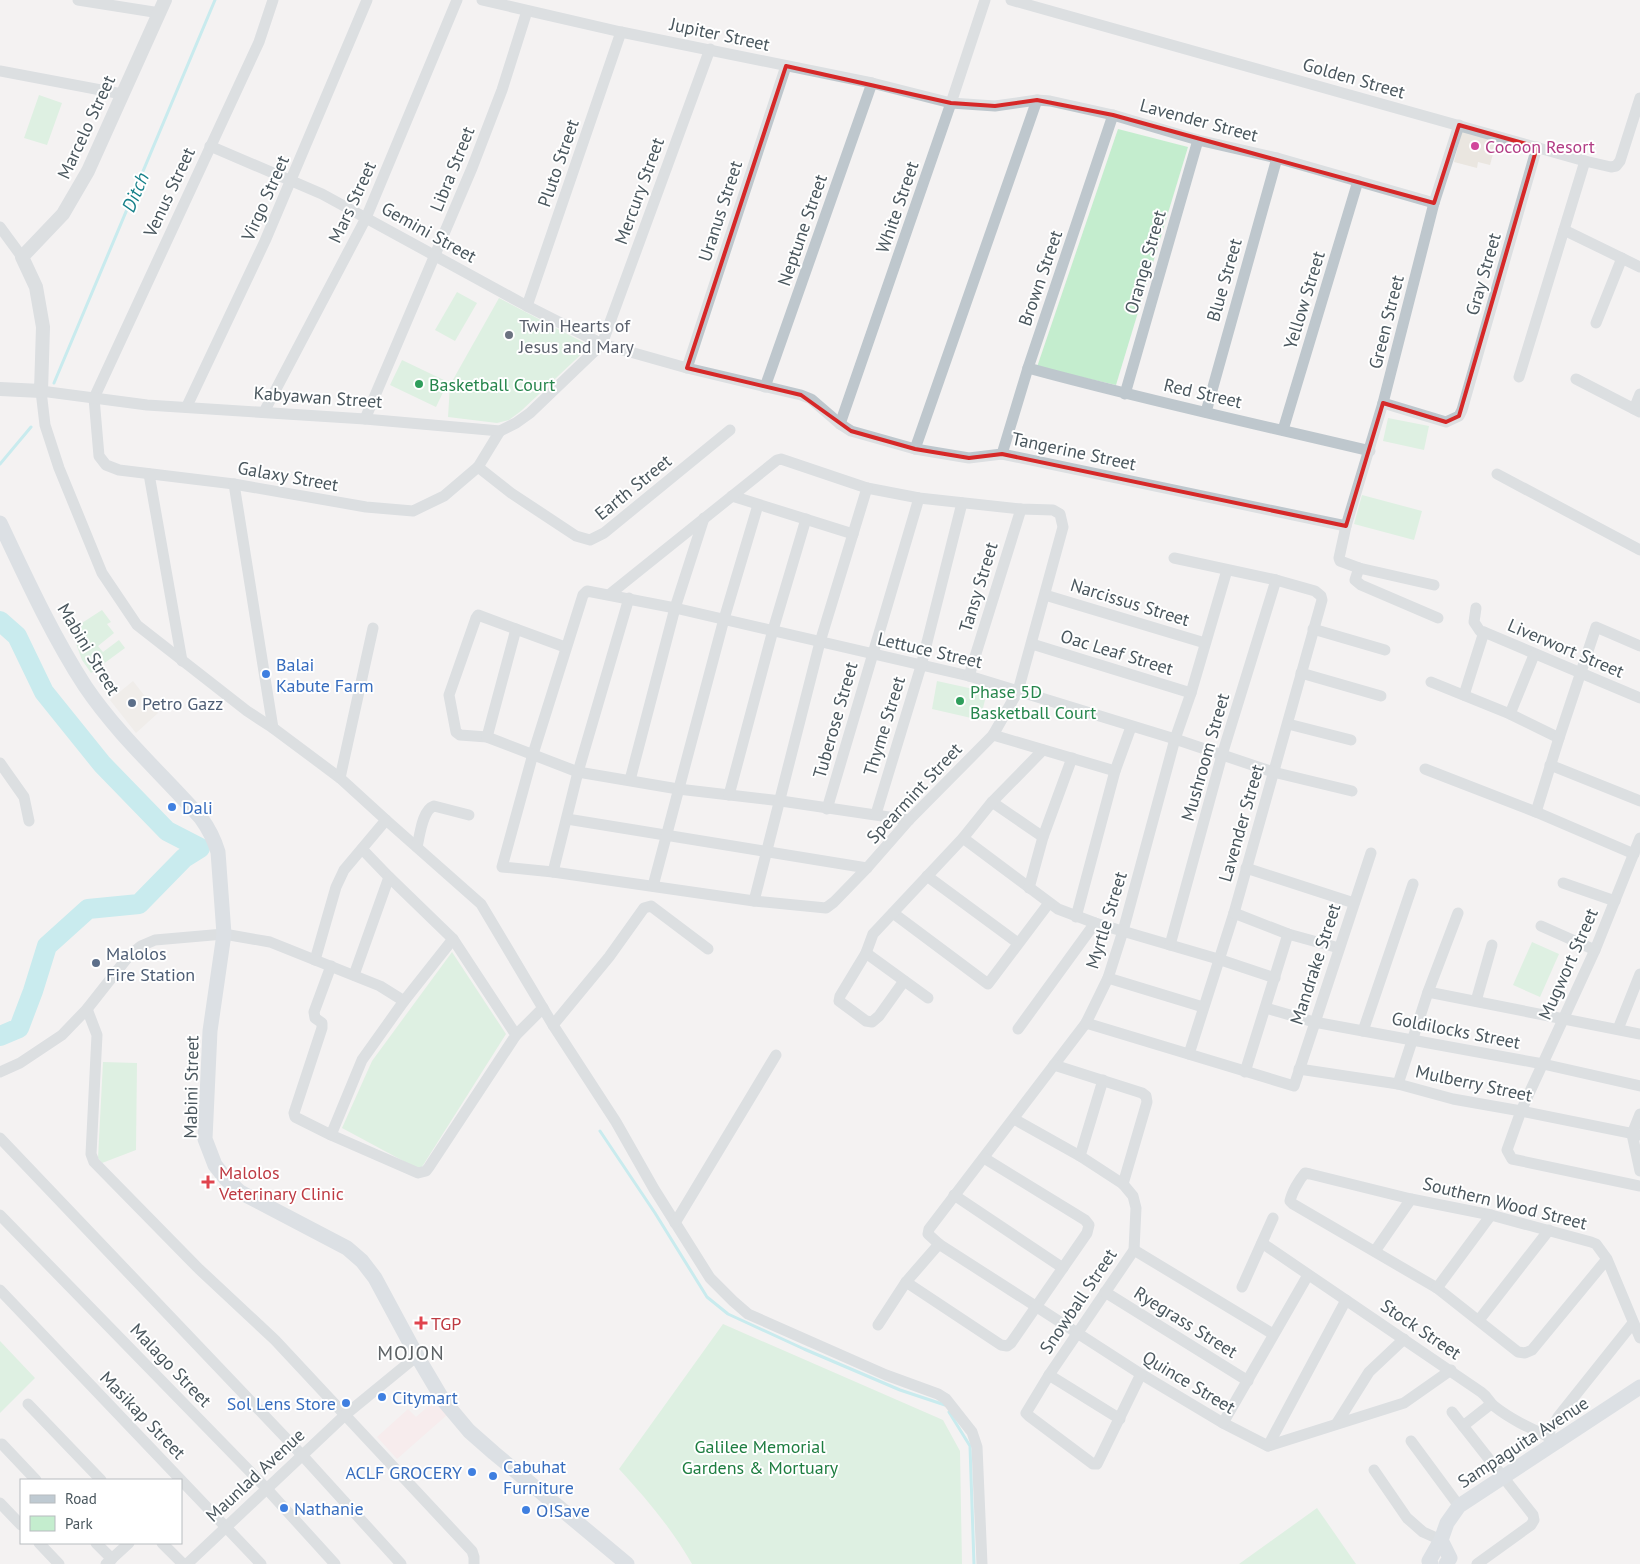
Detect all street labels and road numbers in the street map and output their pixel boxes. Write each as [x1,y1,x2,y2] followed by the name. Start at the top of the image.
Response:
[667,12,772,56] street label: Jupiter Street
[1300,52,1408,104] street label: Golden Street
[52,71,120,183] street label: Marcelo Street
[1138,93,1260,147] street label: Lavender Street
[532,116,584,210] street label: Pluto Street
[425,123,479,215] street label: Libra Street
[609,134,669,248] street label: Mercury Street
[138,144,200,241] street label: Venus Street
[236,152,294,245] street label: Virgo Street
[323,157,381,247] street label: Mars Street
[693,158,747,264] street label: Uranus Street
[871,158,923,256] street label: White Street
[772,171,832,289] street label: Neptune Street
[377,196,481,268] street label: Gemini Street
[1119,208,1171,316] street label: Orange Street
[1013,227,1067,329] street label: Brown Street
[1460,230,1506,318] street label: Gray Street
[1201,236,1247,324] street label: Blue Street
[1278,248,1330,352] street label: Yellow Street
[1363,273,1409,371] street label: Green Street
[1162,373,1244,413] street label: Red Street
[253,381,383,413] street label: Kabyawan Street
[1010,427,1138,475] street label: Tangerine Street
[590,449,676,525] street label: Earth Street
[236,456,340,496] street label: Galaxy Street
[953,539,1003,635] street label: Tansy Street
[1068,573,1192,631] street label: Narcissus Street
[53,599,125,699] street label: Mabini Street
[1504,613,1628,683] street label: Liverwort Street
[1058,624,1176,680] street label: Oac Leaf Street
[875,627,985,673] street label: Lettuce Street
[807,659,863,781] street label: Tuberose Street
[858,674,910,778] street label: Thyme Street
[1176,690,1234,824] street label: Mushroom Street
[861,738,967,848] street label: Spearmint Street
[1213,762,1269,884] street label: Lavender Street
[1080,869,1132,971] street label: Myrtle Street
[1285,900,1345,1028] street label: Mandrake Street
[1533,905,1603,1023] street label: Mugwort Street
[1390,1006,1522,1054] street label: Goldilocks Street
[179,1035,203,1139] street label: Mabini Street
[1413,1059,1535,1107] street label: Mulberry Street
[1421,1171,1589,1235] street label: Southern Wood Street
[1034,1244,1122,1358] street label: Snowball Street
[1130,1281,1242,1363] street label: Ryegrass Street
[1376,1294,1466,1364] street label: Stock Street
[125,1318,217,1412] street label: Malago Street
[1138,1345,1240,1419] street label: Quince Street
[95,1366,191,1464] street label: Masikap Street
[1453,1391,1593,1493] street label: Sampaguita Avenue
[201,1423,309,1527] street label: Maunlad Avenue

